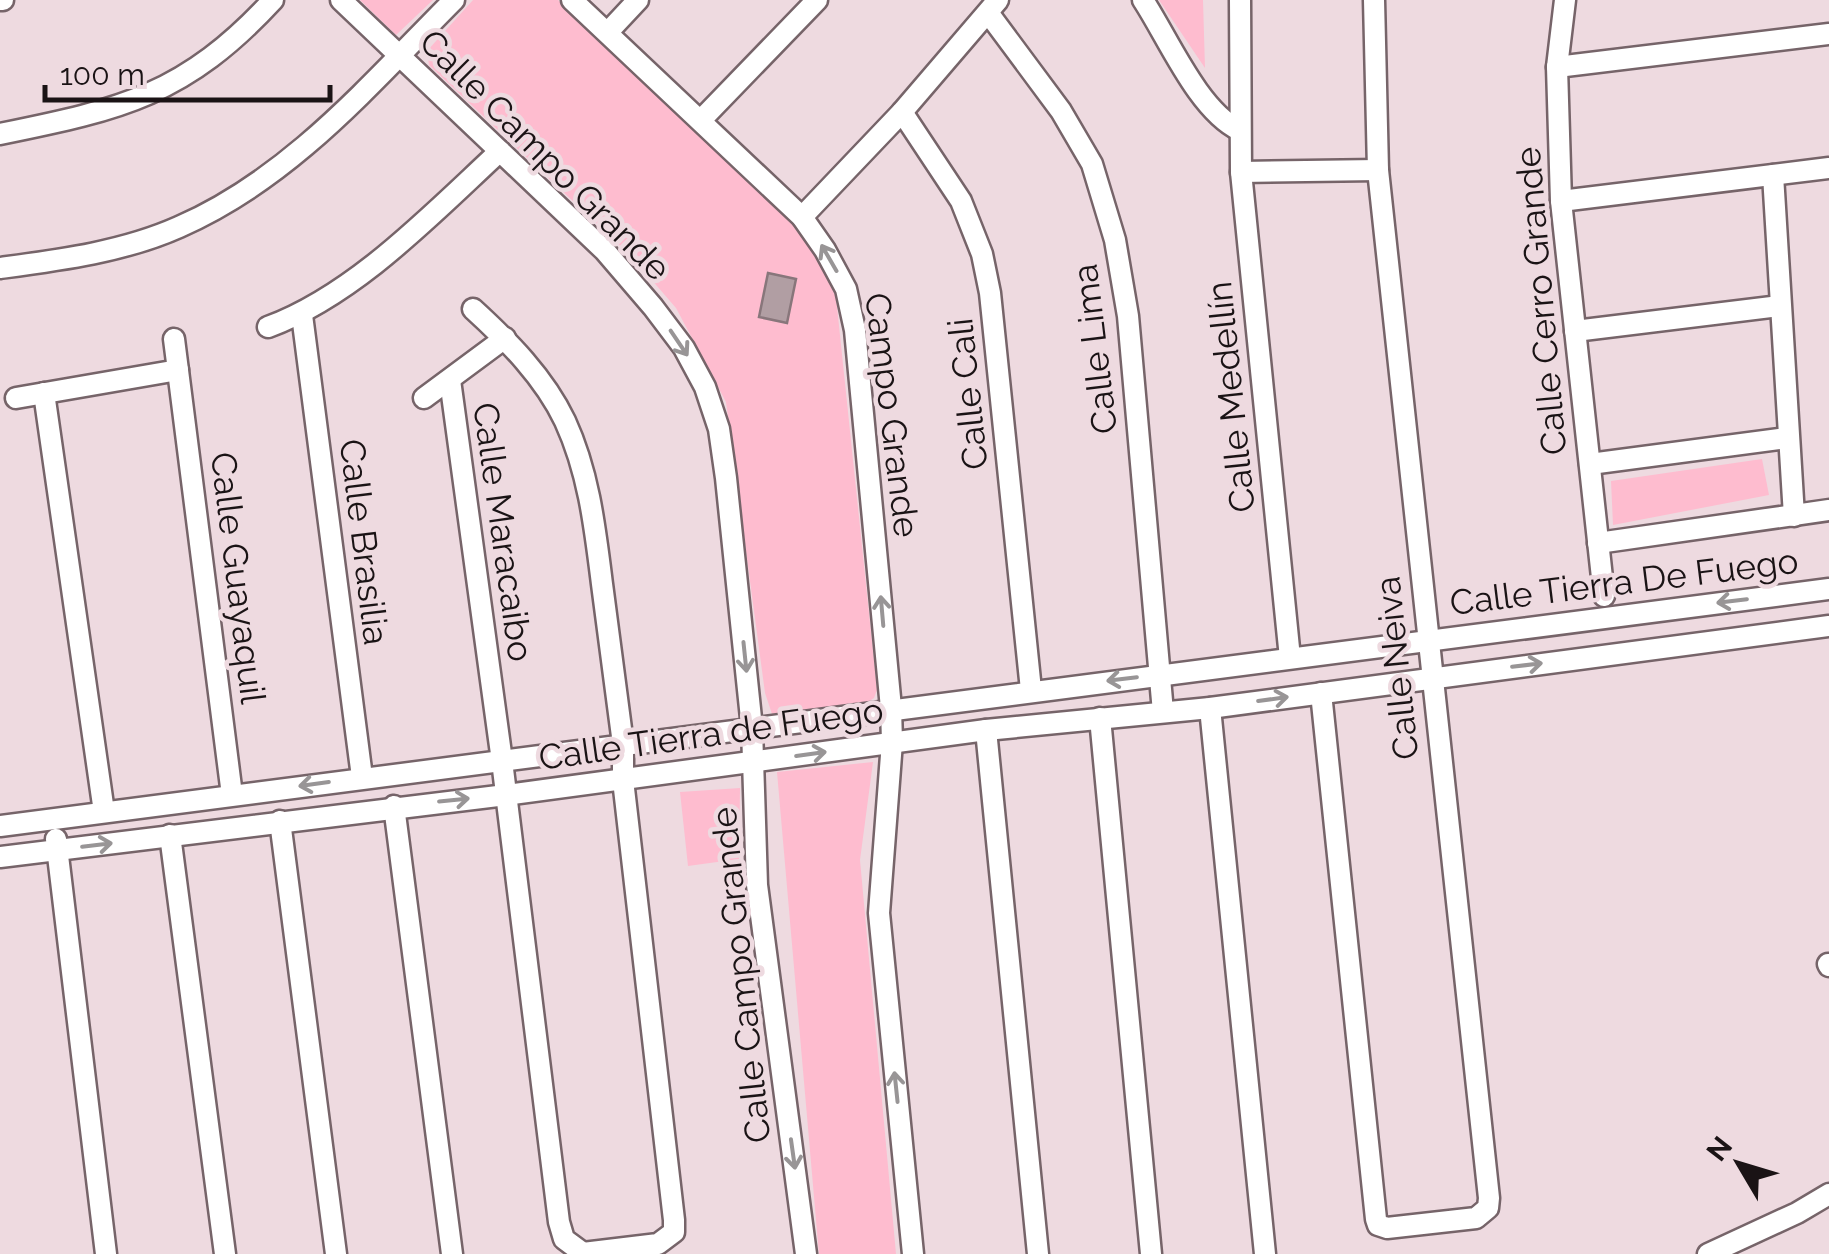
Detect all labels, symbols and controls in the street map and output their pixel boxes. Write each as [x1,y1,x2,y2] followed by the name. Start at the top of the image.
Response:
[412,21,679,288] street label: Calle Campo Grande
[45,40,330,102] scale bar
[60,57,145,92] text: 100 m
[1507,145,1574,457] street label: Calle Cerro Grande
[819,244,839,273] one-way arrow
[1064,262,1125,436] street label: Calle Lima
[1198,280,1263,515] street label: Calle Medellín
[857,291,928,539] street label: Campo Grande
[939,316,996,472] street label: Calle Cali
[668,329,689,357] one-way arrow
[465,400,542,664] street label: Calle Maracaibo
[332,437,397,647] street label: Calle Brasilia
[203,450,274,706] street label: Calle Guayaquil
[1448,540,1800,623] street label: Calle Tierra De Fuego
[1367,575,1426,762] street label: Calle Neiva
[1717,592,1749,611] one-way arrow
[873,596,892,628] one-way arrow
[736,641,755,673] one-way arrow
[1511,655,1543,674] one-way arrow
[1106,670,1139,688] one-way arrow
[536,689,886,778] street label: Calle Tierra de Fuego
[1256,690,1288,708] one-way arrow
[794,744,827,762] one-way arrow
[298,775,330,793] one-way arrow
[437,790,470,809] one-way arrow
[702,805,779,1145] street label: Calle Campo Grande
[80,835,112,853] one-way arrow
[886,1072,905,1104] one-way arrow
[1689,1114,1789,1214] north arrow
[1700,1130,1739,1167] text: N
[784,1138,802,1170] one-way arrow

